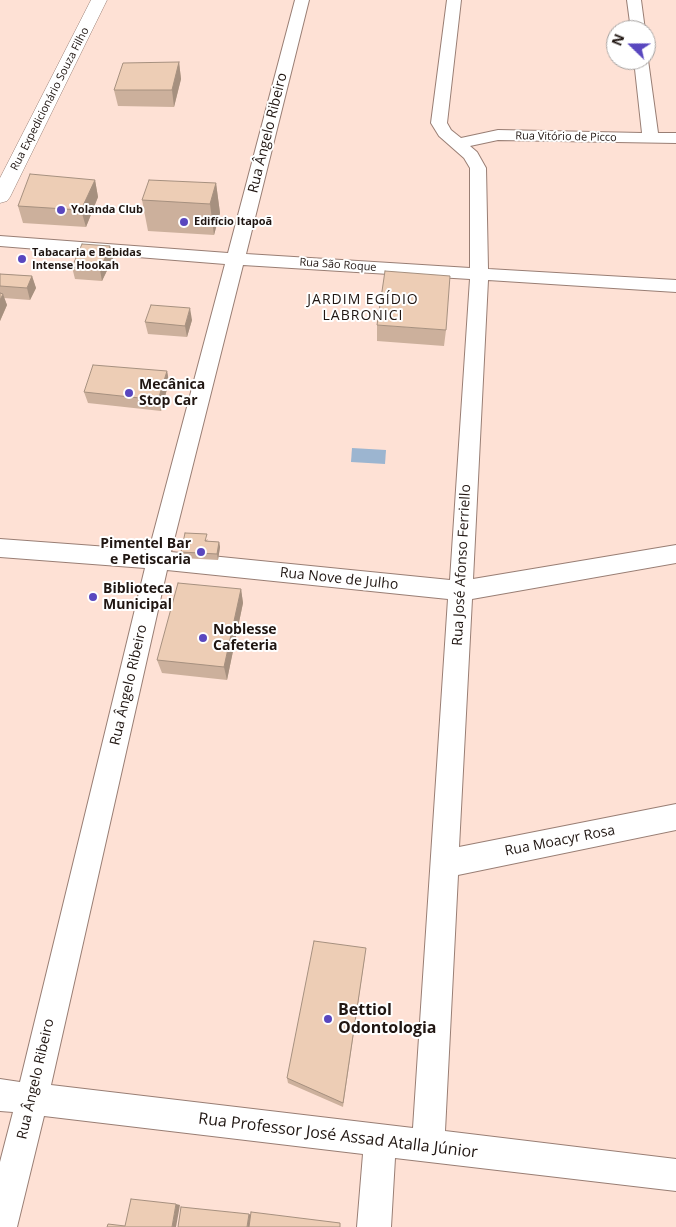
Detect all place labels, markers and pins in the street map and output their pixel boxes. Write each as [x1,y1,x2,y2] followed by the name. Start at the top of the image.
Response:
[71,203,143,217] place label: Yolanda Club
[55,204,67,216] marker: Yolanda Club
[194,215,272,229] place label: Edifício Itapoã
[178,216,190,228] marker: Edifício Itapoã
[32,246,141,272] place label: Tabacaria e Bebidas Intense Hookah
[16,253,28,265] marker: Tabacaria e Bebidas Intense Hookah
[139,377,205,410] place label: Mecânica Stop Car
[123,387,135,399] marker: Mecânica Stop Car
[100,536,191,568] place label: Pimentel Bar e Petiscaria
[195,546,207,558] marker: Pimentel Bar e Petiscaria
[103,581,173,614] place label: Biblioteca Municipal
[87,591,99,603] marker: Biblioteca Municipal
[213,622,278,654] place label: Noblesse Cafeteria
[197,632,209,644] marker: Noblesse Cafeteria
[338,1000,437,1038] place label: Bettiol Odontologia
[322,1013,334,1025] marker: Bettiol Odontologia

